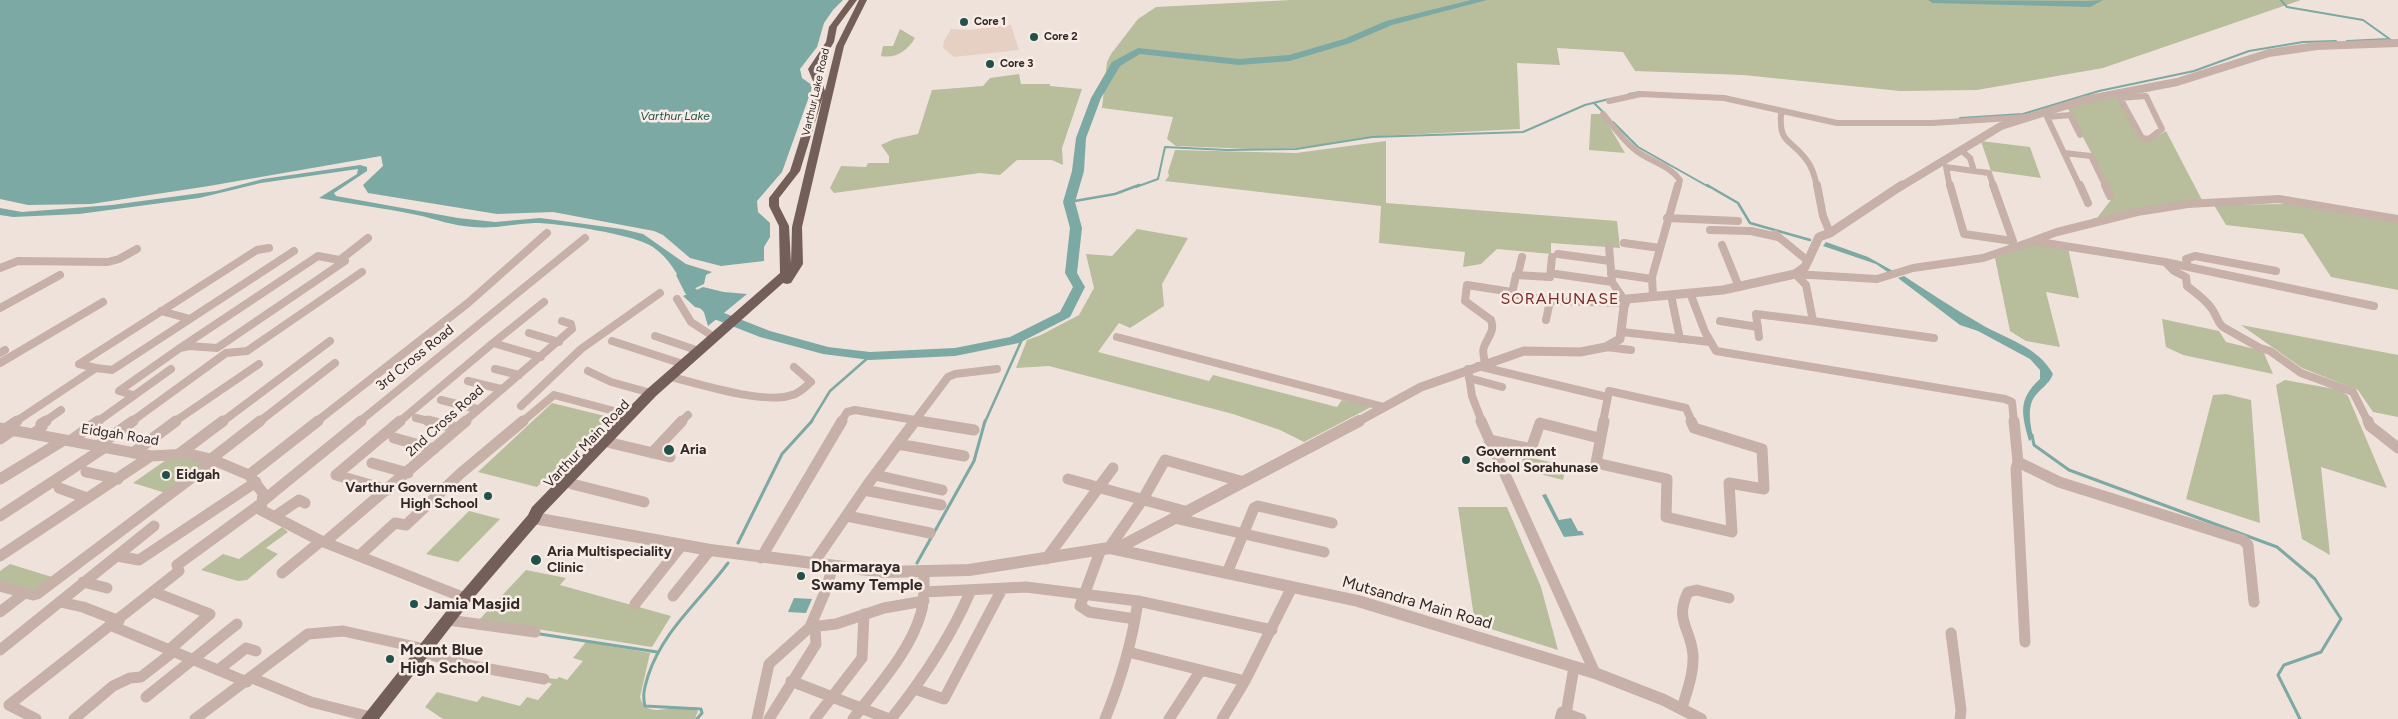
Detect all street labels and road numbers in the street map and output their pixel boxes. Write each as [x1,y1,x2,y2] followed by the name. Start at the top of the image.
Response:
[799,47,833,137] street label: Varthur Lake Road
[373,321,457,395] street label: 3rd Cross Road
[403,382,487,460] street label: 2nd Cross Road
[541,396,633,492] street label: Varthur Main Road
[80,421,160,449] street label: Eidgah Road
[1340,572,1494,634] street label: Mutsandra Main Road

